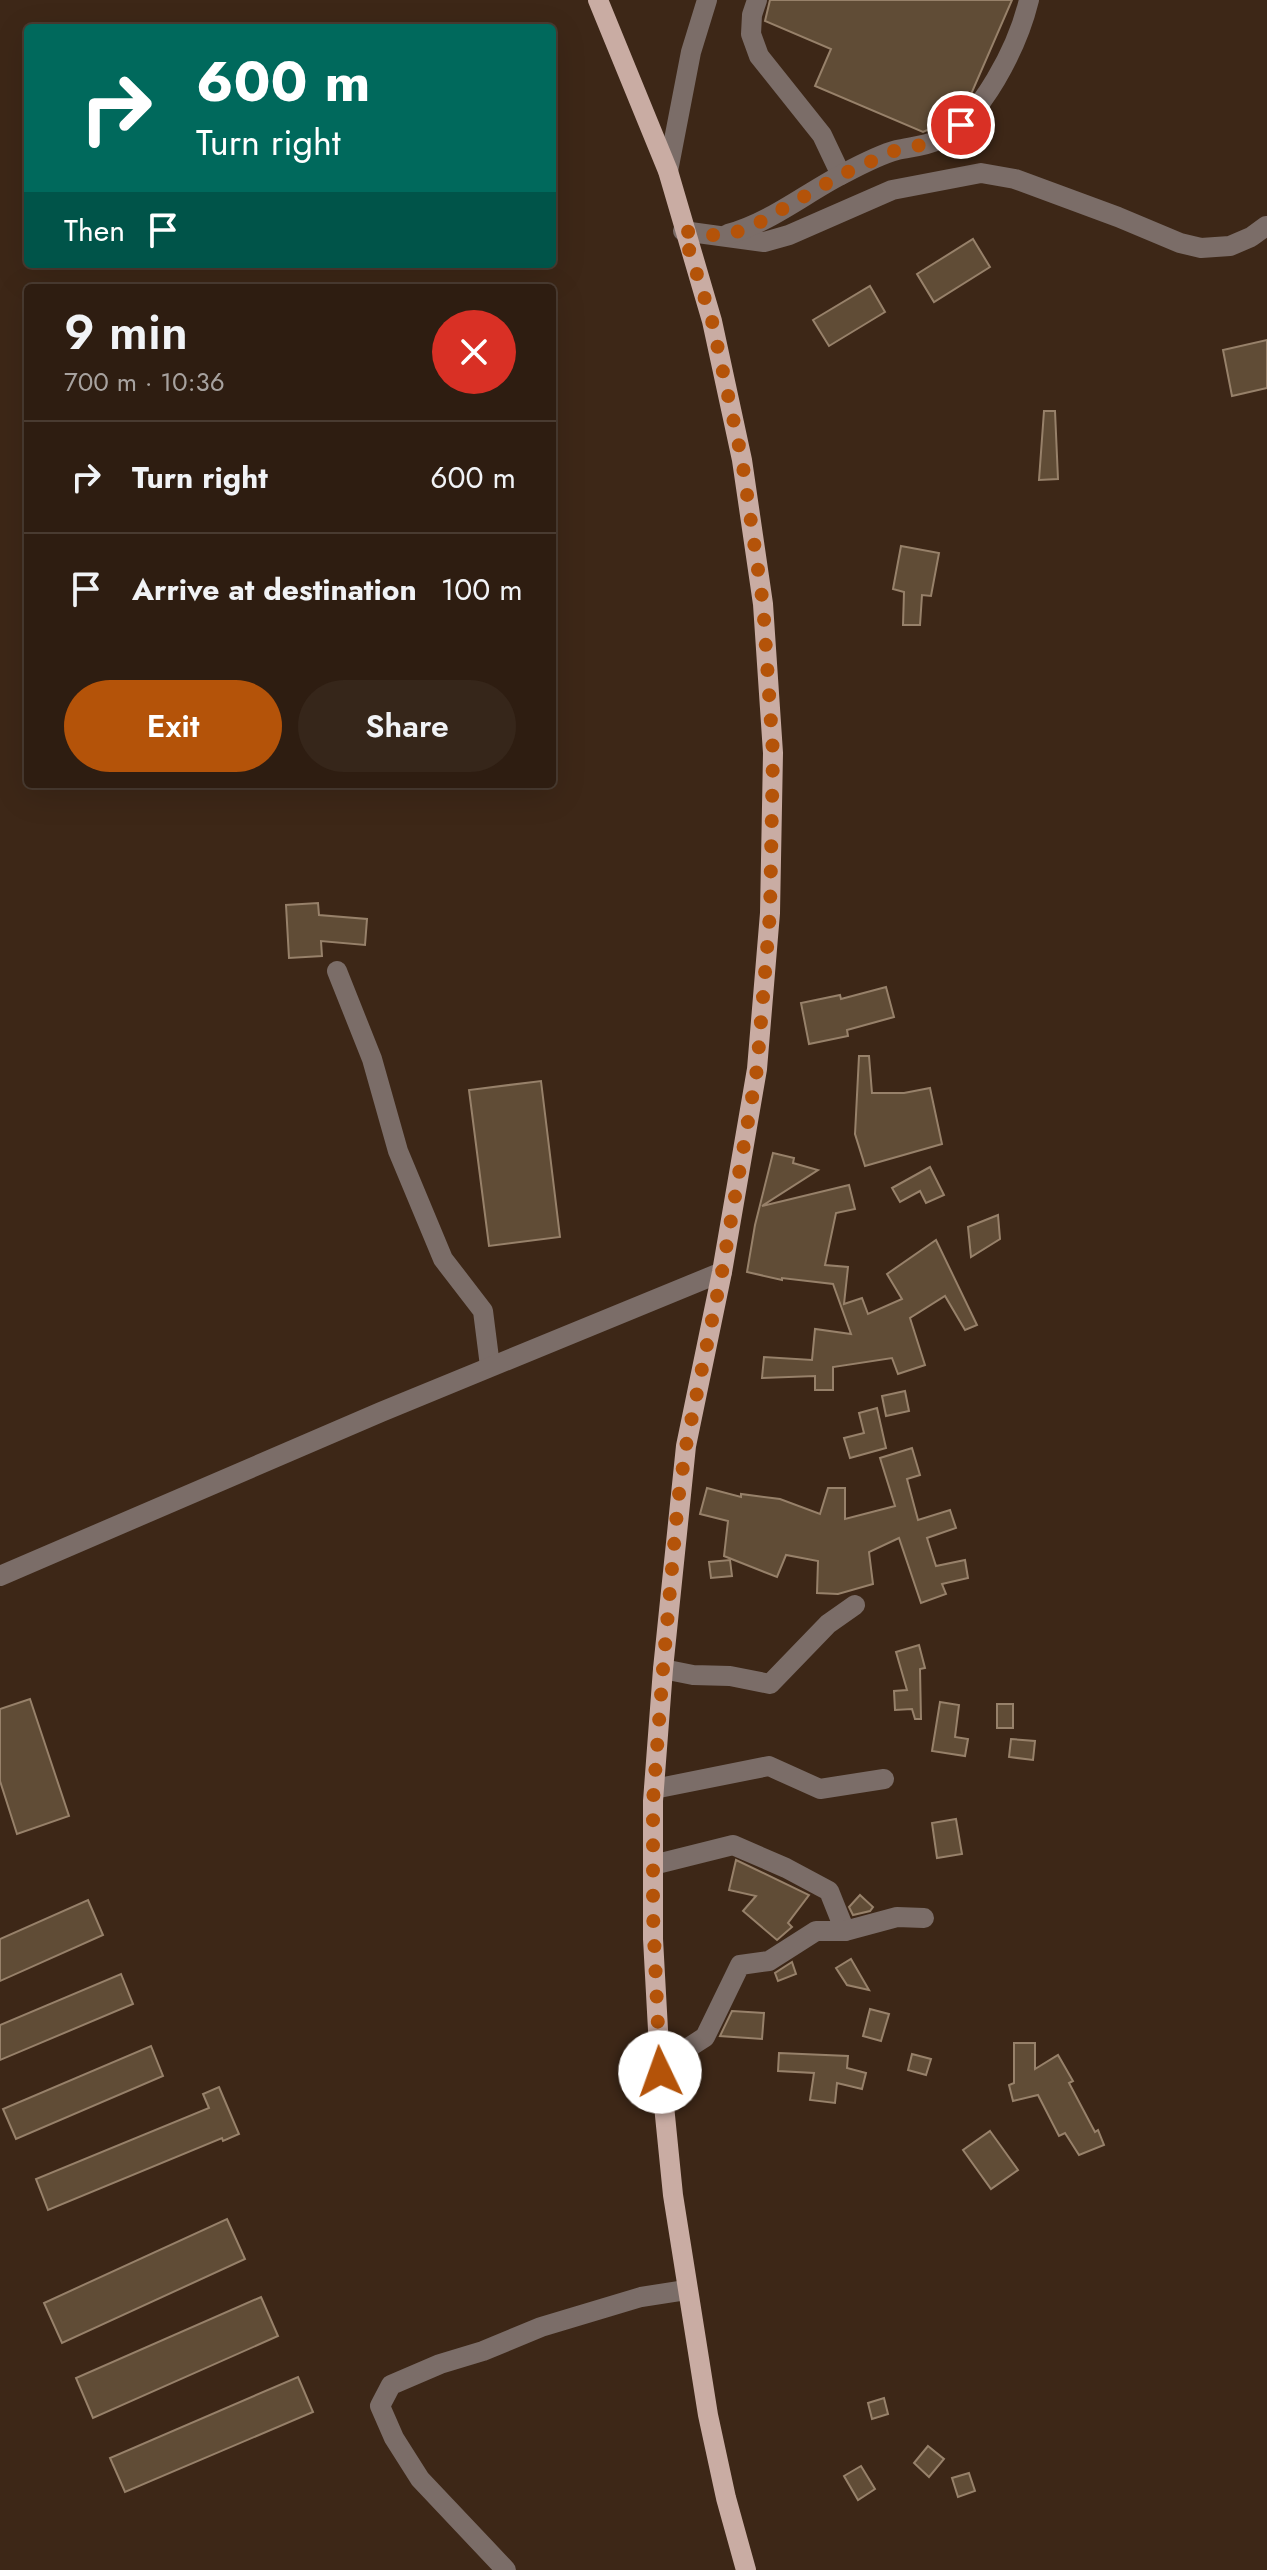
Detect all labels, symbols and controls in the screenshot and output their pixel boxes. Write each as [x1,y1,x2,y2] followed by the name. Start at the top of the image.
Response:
[196,41,370,122] text: 600 m
[64,56,168,160] icon: right
[927,91,995,159] pin
[939,103,983,147] icon: arrive
[196,116,341,168] text: Turn right
[141,208,185,252] icon: arrive
[64,209,125,252] text: Then
[64,298,188,367] text: 9 min
[432,310,516,394] button: close
[64,363,225,401] text: 700 m · 10:36
[64,455,108,499] icon: right
[132,456,268,499] text: Turn right
[430,456,516,499] text: 600 m
[64,567,108,611] icon: arrive
[132,568,417,611] text: Arrive at destination
[441,568,523,611] text: 100 m
[64,680,282,772] button: Exit
[298,680,516,772] button: Share
[618,2030,702,2114] position arrow

